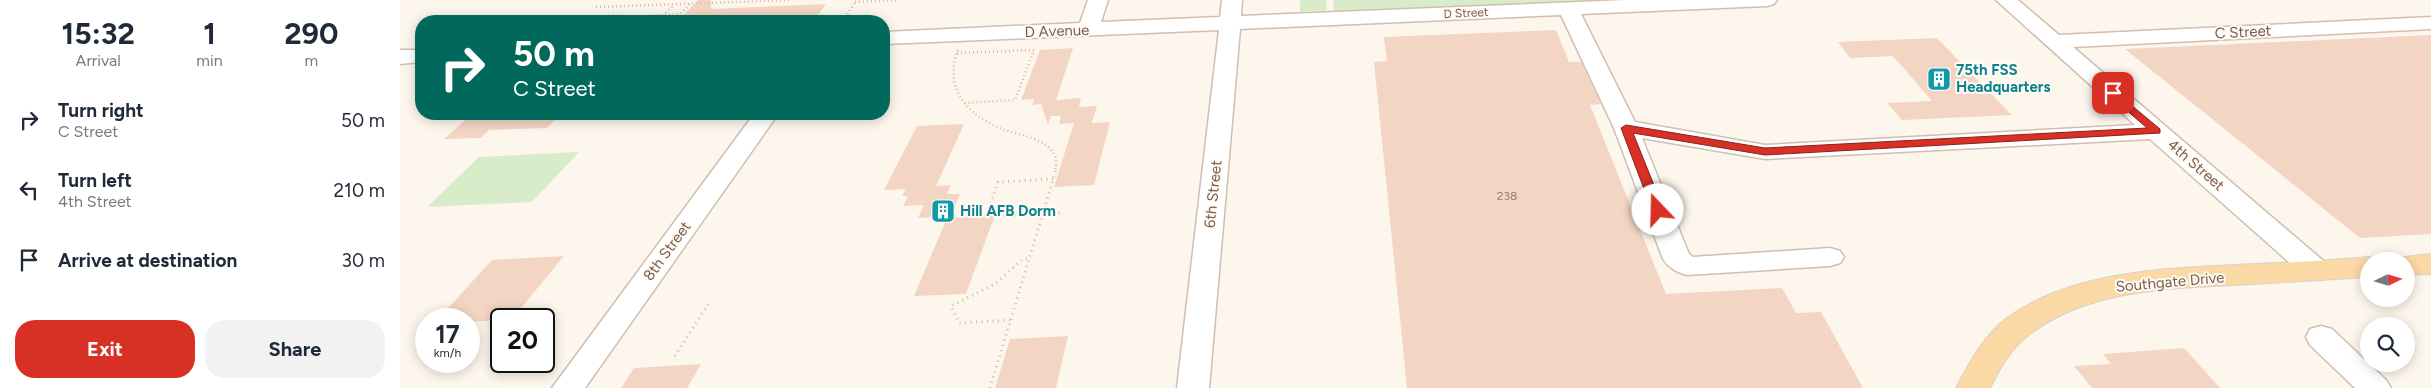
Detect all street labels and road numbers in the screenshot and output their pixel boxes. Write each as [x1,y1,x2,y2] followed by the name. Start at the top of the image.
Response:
[1443,5,1489,21] street label: D Street
[1024,21,1090,41] street label: D Avenue
[2214,22,2272,42] street label: C Street
[2164,136,2228,195] street label: 4th Street
[1200,159,1226,229] street label: 6th Street
[639,218,695,284] street label: 8th Street
[2115,268,2225,296] street label: Southgate Drive

